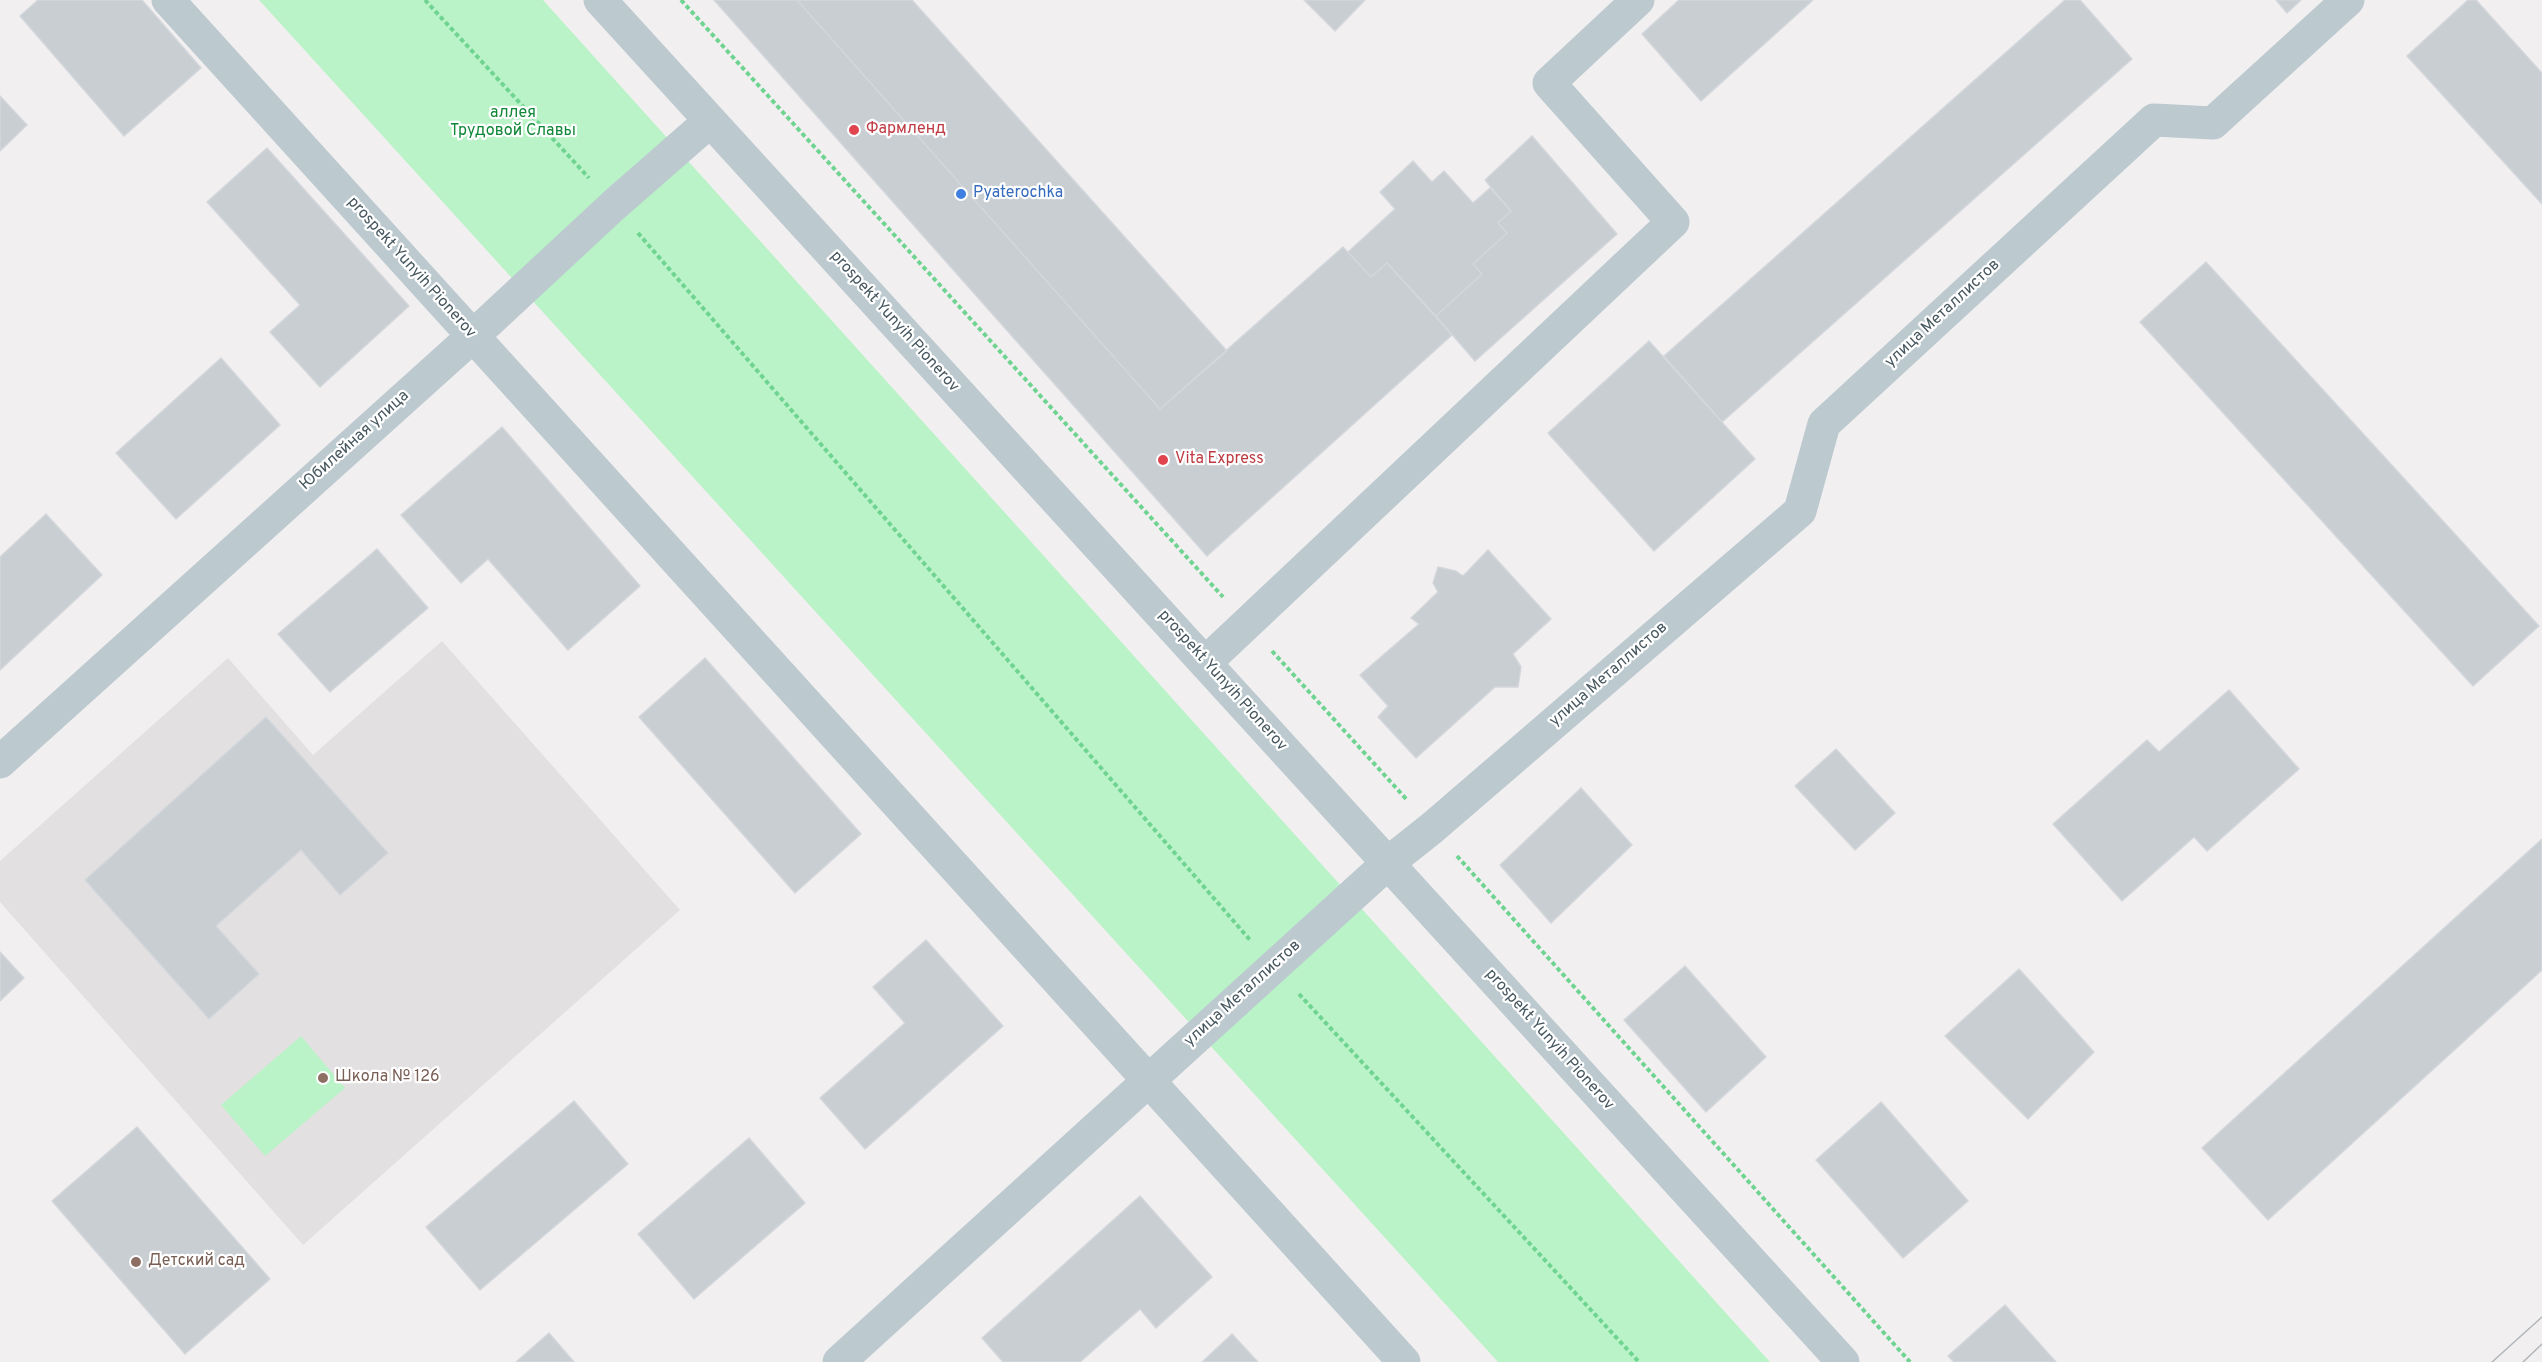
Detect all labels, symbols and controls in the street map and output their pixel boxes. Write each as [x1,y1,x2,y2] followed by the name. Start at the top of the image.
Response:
[450,104,576,142] park label: аллея Трудовой Славы
[866,120,946,140] place label: Фармленд
[847,123,861,137] marker: Фармленд
[973,184,1063,204] place label: Pyaterochka
[954,187,968,201] marker: Pyaterochka
[342,193,480,343] street label: prospekt Yunyih Pionerov
[825,247,963,397] street label: prospekt Yunyih Pionerov
[1882,256,2004,372] street label: улица Металлистов
[296,387,414,495] street label: Юбилейная улица
[1175,450,1264,470] place label: Vita Express
[1156,453,1170,467] marker: Vita Express
[1153,606,1291,756] street label: prospekt Yunyih Pionerov
[1546,619,1672,731] street label: улица Металлистов
[1181,937,1305,1051] street label: улица Металлистов
[1480,965,1618,1115] street label: prospekt Yunyih Pionerov
[335,1068,439,1088] place label: Школа № 126
[316,1071,330,1085] marker: Школа № 126
[148,1252,245,1272] place label: Детский сад
[129,1255,143,1269] marker: Детский сад

